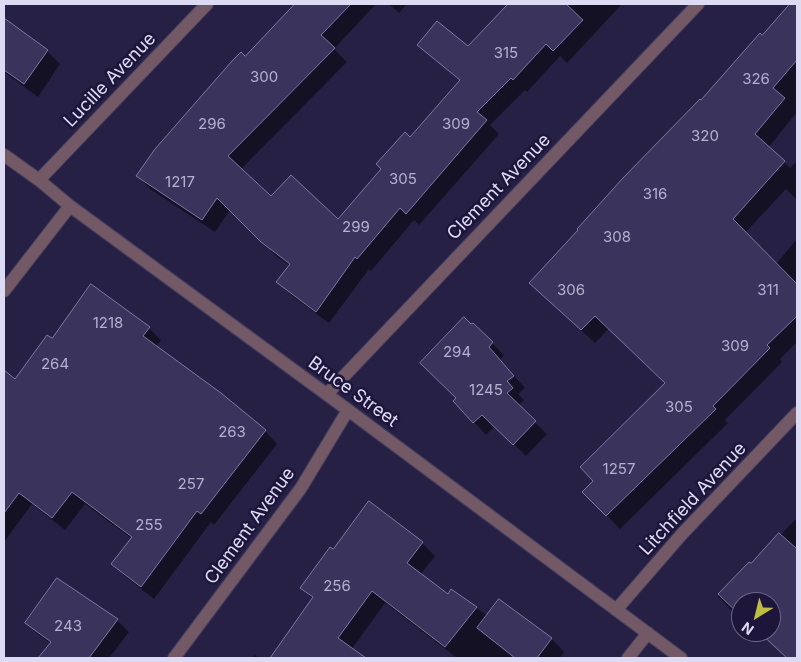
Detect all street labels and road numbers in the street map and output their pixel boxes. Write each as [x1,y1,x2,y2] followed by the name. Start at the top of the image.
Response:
[60,28,160,132] street label: Lucille Avenue
[443,129,555,245] street label: Clement Avenue
[304,352,402,432] street label: Bruce Street
[635,438,751,560] street label: Litchfield Avenue
[200,463,300,589] street label: Clement Avenue

